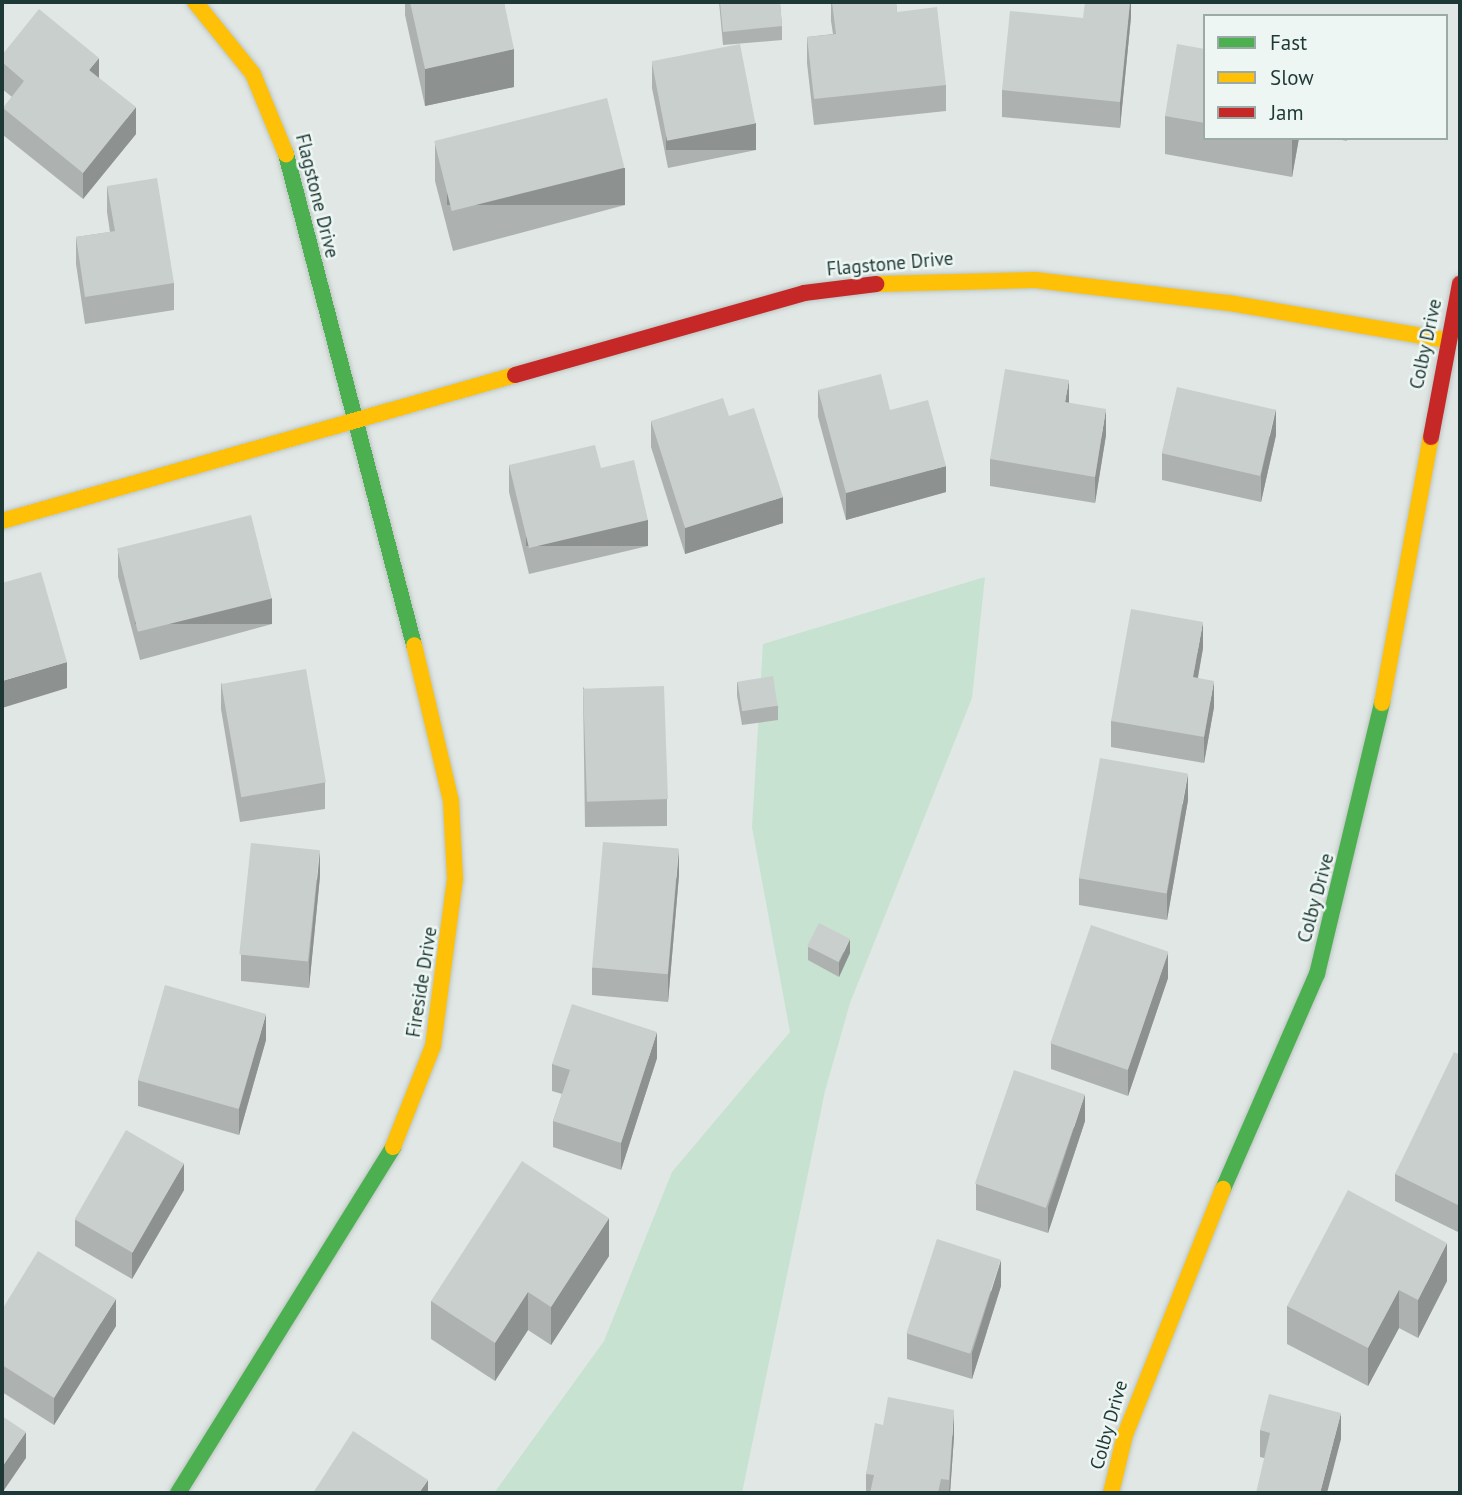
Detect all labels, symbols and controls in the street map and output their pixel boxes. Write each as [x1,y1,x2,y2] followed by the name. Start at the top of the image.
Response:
[1203,14,1448,140] legend
[1270,29,1307,56] text: Fast
[1270,64,1314,91] text: Slow
[1270,99,1304,126] text: Jam
[291,132,343,260] street label: Flagstone Drive
[826,247,954,281] street label: Flagstone Drive
[1405,296,1447,392] street label: Colby Drive
[1293,850,1339,946] street label: Colby Drive
[402,925,442,1039] street label: Fireside Drive
[1085,1377,1133,1473] street label: Colby Drive

